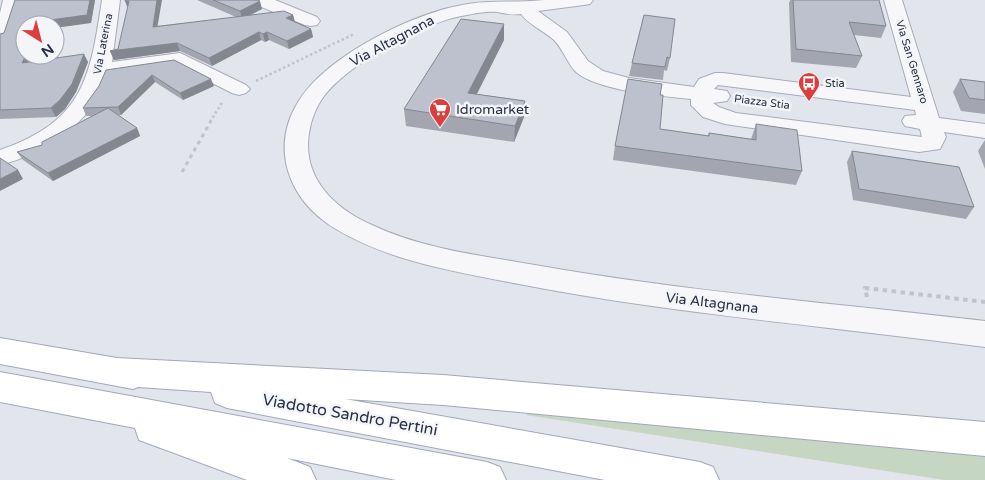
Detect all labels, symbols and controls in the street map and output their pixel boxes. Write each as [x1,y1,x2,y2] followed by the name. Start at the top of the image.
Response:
[91,12,115,76] street label: Via Laterina
[347,12,437,70] street label: Via Altagnana
[15,15,65,65] north arrow
[893,19,931,106] street label: Via San Gennaro
[38,40,57,60] text: N
[797,71,821,102] bus stop icon: Stia
[825,77,845,90] place label: Stia
[733,92,791,112] street label: Piazza Stia
[428,97,452,128] supermarket icon: Idromarket
[456,101,530,118] place label: Idromarket
[665,289,759,317] street label: Via Altagnana
[261,390,439,440] street label: Viadotto Sandro Pertini

